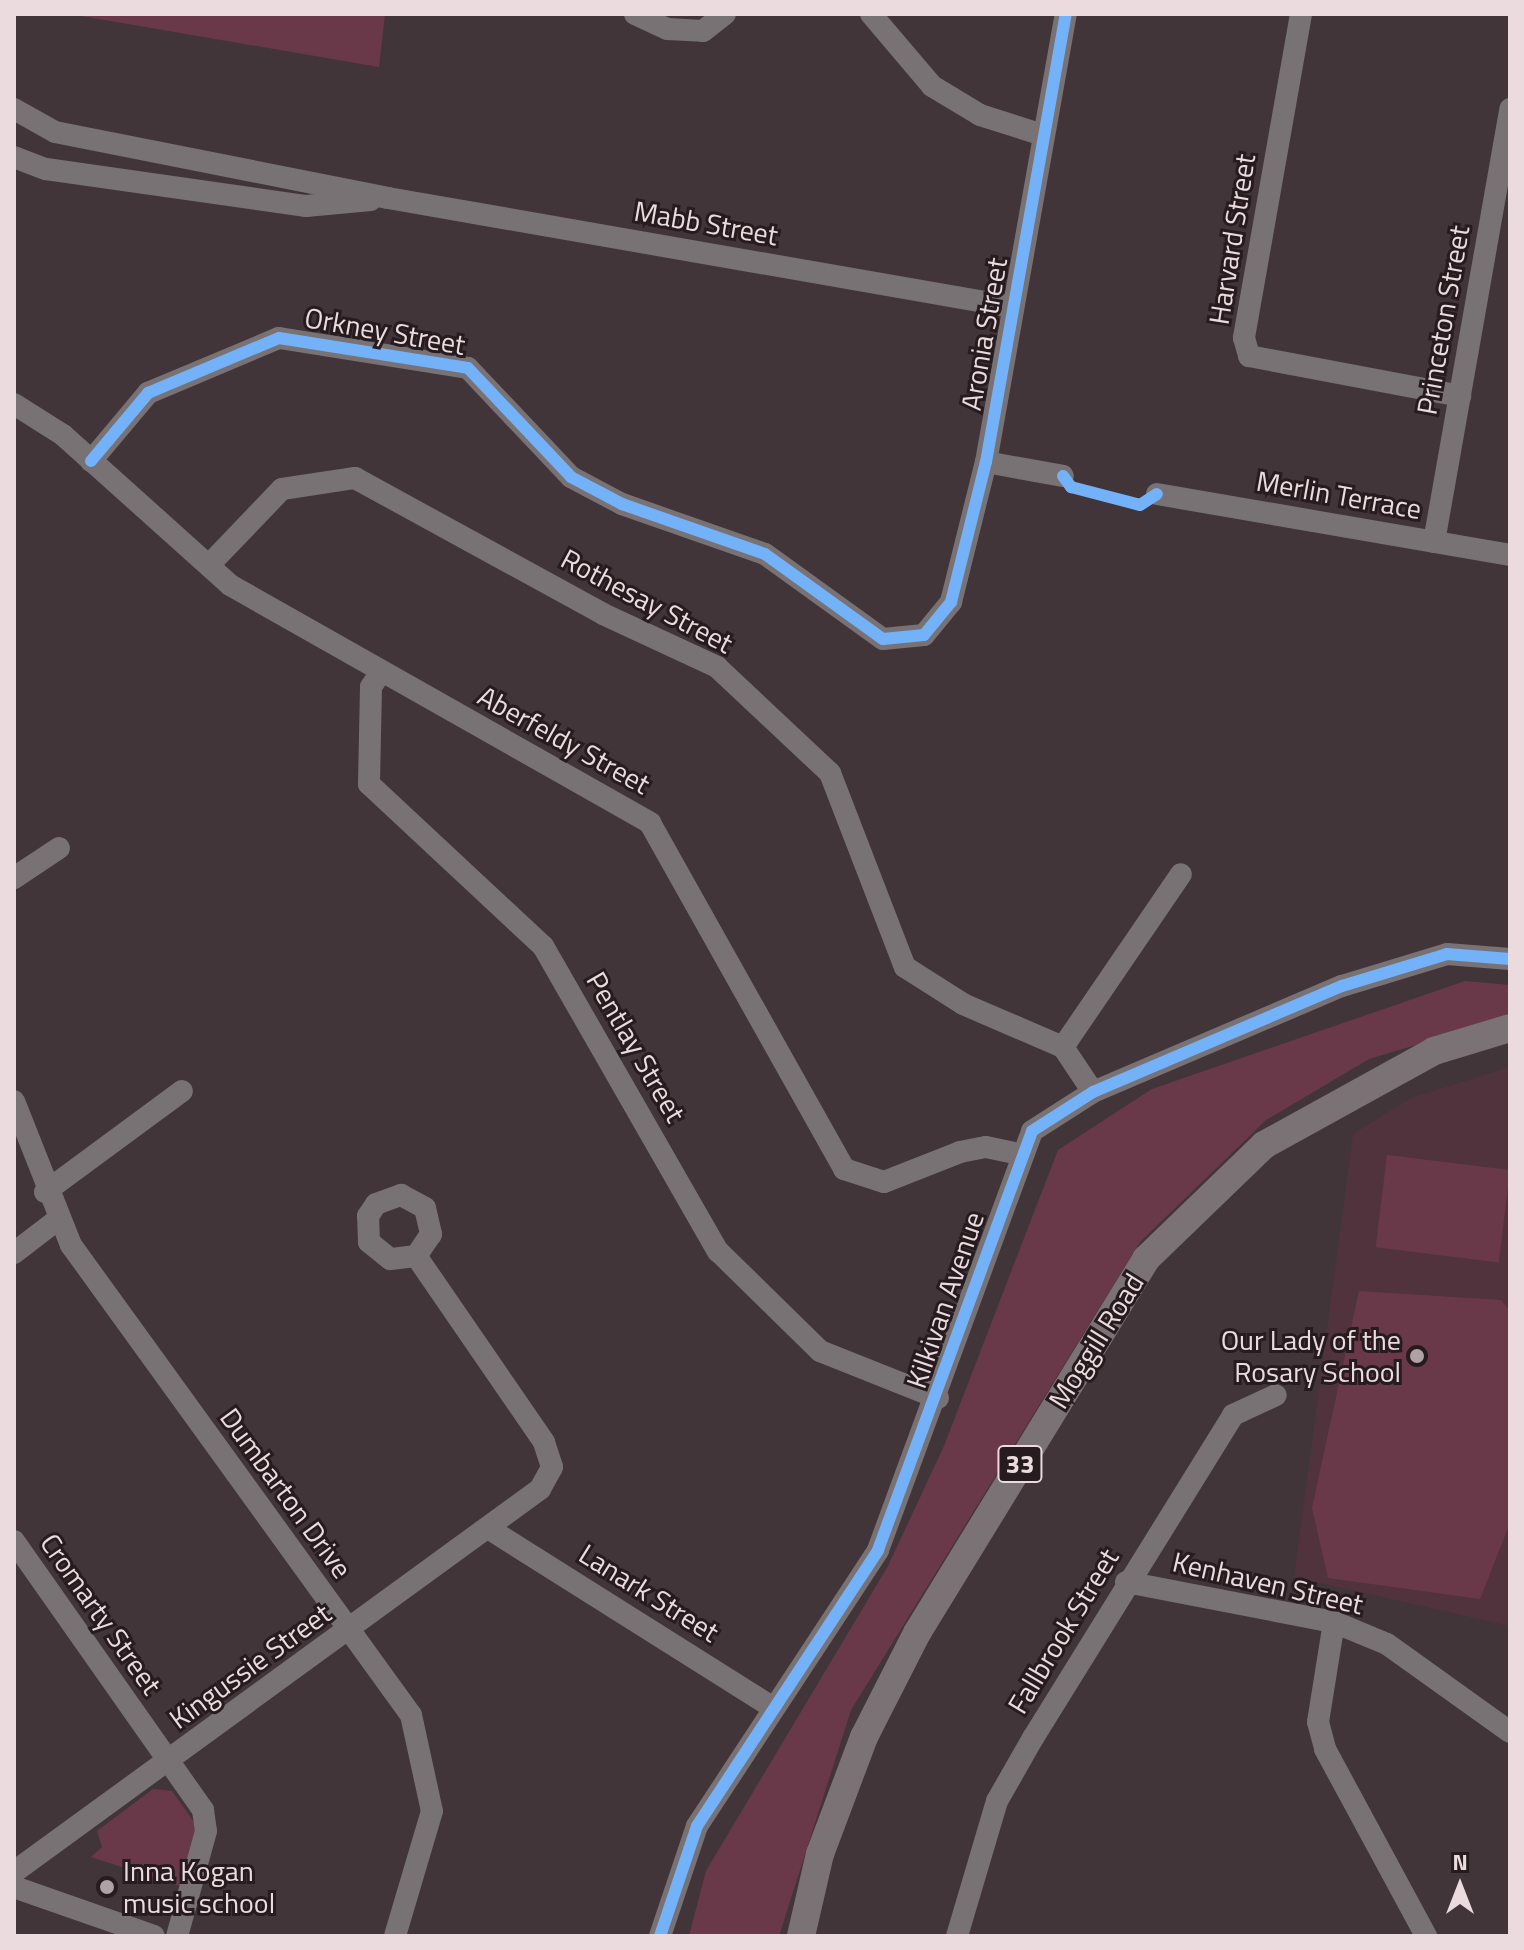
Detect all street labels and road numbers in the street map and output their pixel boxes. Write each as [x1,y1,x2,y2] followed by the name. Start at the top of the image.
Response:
[1202,151,1262,327] street label: Harvard Street
[632,194,780,252] street label: Mabb Street
[1410,223,1476,417] street label: Princeton Street
[954,255,1014,413] street label: Aronia Street
[302,300,468,362] street label: Orkney Street
[1254,464,1424,526] street label: Merlin Terrace
[555,542,739,660] street label: Rothesay Street
[472,679,656,801] street label: Aberfeldy Street
[580,966,692,1128] street label: Pentlay Street
[899,1207,991,1393] street label: Kilkivan Avenue
[1041,1267,1151,1415] street label: Moggill Road
[213,1401,359,1585] street label: Dumbarton Drive
[996,1442,1044,1486] road number: 33
[33,1527,169,1701] street label: Cromarty Street
[573,1537,725,1649] street label: Lanark Street
[1001,1543,1125,1719] street label: Fallbrook Street
[1170,1545,1366,1621] street label: Kenhaven Street
[163,1596,337,1736] street label: Kingussie Street

